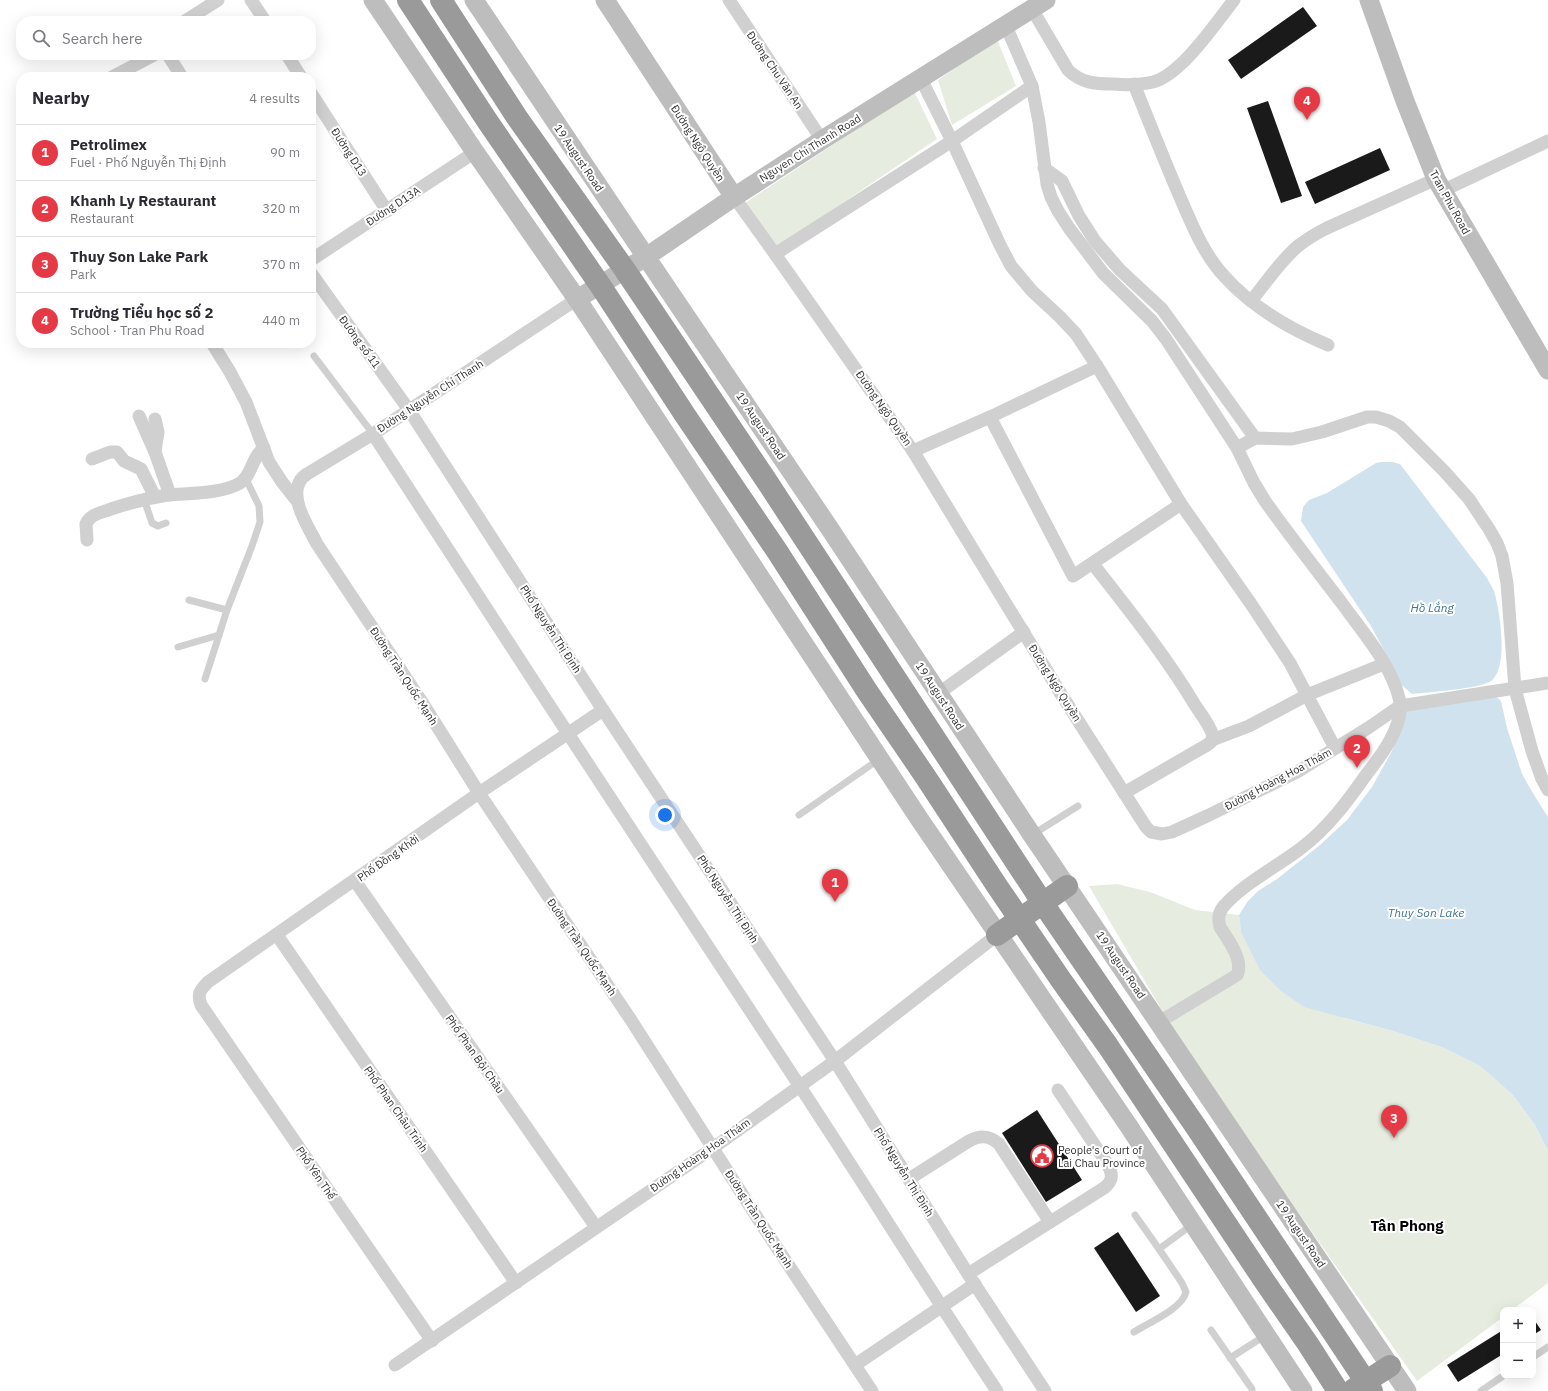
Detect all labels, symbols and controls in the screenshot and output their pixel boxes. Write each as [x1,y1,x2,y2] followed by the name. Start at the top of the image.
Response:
[16,16,316,60] search box
[30,27,52,49] icon: search
[744,28,806,112] street label: Đường Chu Văn An
[62,29,142,48] text: Search here
[32,87,90,109] text: Nearby
[1294,87,1320,120] pin: 4
[249,90,300,107] text: 4 results
[668,102,728,184] street label: Đường Ngô Quyền
[757,111,863,185] street label: Nguyen Chi Thanh Road
[551,122,607,194] street label: 19 August Road
[328,125,370,179] street label: Đường D13
[70,135,147,154] text: Petrolimex
[41,144,49,161] text: 1
[270,144,300,161] text: 90 m
[70,154,226,171] text: Fuel · Phố Nguyễn Thị Định
[1427,167,1473,237] street label: Tran Phu Road
[363,183,423,229] street label: Đường D13A
[70,191,216,210] text: Khanh Ly Restaurant
[41,200,49,217] text: 2
[262,200,300,217] text: 320 m
[70,210,134,227] text: Restaurant
[70,247,208,266] text: Thuy Son Lake Park
[41,256,49,273] text: 3
[262,256,300,273] text: 370 m
[70,266,96,283] text: Park
[70,303,214,322] text: Trường Tiểu học số 2
[41,312,49,329] text: 4
[262,312,300,329] text: 440 m
[336,313,384,371] street label: Đường số 11
[70,322,205,339] text: School · Tran Phu Road
[374,356,486,436] street label: Đường Nguyễn Chí Thanh
[853,368,915,448] street label: Đường Ngô Quyền
[733,390,789,462] street label: 19 August Road
[517,582,585,676] street label: Phố Nguyễn Thị Định
[1410,600,1454,615] water label: Hồ Lắng
[367,624,441,728] street label: Đường Trần Quốc Mạnh
[1026,642,1084,724] street label: Đường Ngô Quyền
[913,659,967,733] street label: 19 August Road
[1344,735,1370,768] pin: 2
[1222,745,1334,813] street label: Đường Hoàng Hoa Thám
[655,805,675,825] your location
[354,832,422,884] street label: Phố Đồng Khởi
[694,852,762,946] street label: Phố Nguyễn Thị Định
[822,869,848,902] pin: 1
[544,896,620,998] street label: Đường Trần Quốc Mạnh
[1388,905,1464,920] water label: Thuy Son Lake
[1093,929,1149,1001] street label: 19 August Road
[443,1012,507,1096] street label: Phố Phan Bội Châu
[361,1063,431,1155] street label: Phố Phan Châu Trinh
[1381,1105,1407,1138] pin: 3
[647,1115,753,1195] street label: Đường Hoàng Hoa Thám
[871,1125,937,1219] street label: Phố Nguyễn Thị Định
[1029,1143,1055,1169] public building icon: People's Court of Lai Chau Province
[1058,1143,1145,1170] place label: People's Court of Lai Chau Province
[293,1144,339,1202] street label: Phố Yên Thế
[722,1167,796,1271] street label: Đường Trần Quốc Mạnh
[1273,1198,1329,1270] street label: 19 August Road
[1370,1216,1444,1235] district label: Tân Phong
[1500,1307,1536,1379] map controls
[1500,1307,1536,1343] button: +
[1500,1343,1536,1379] button: −

